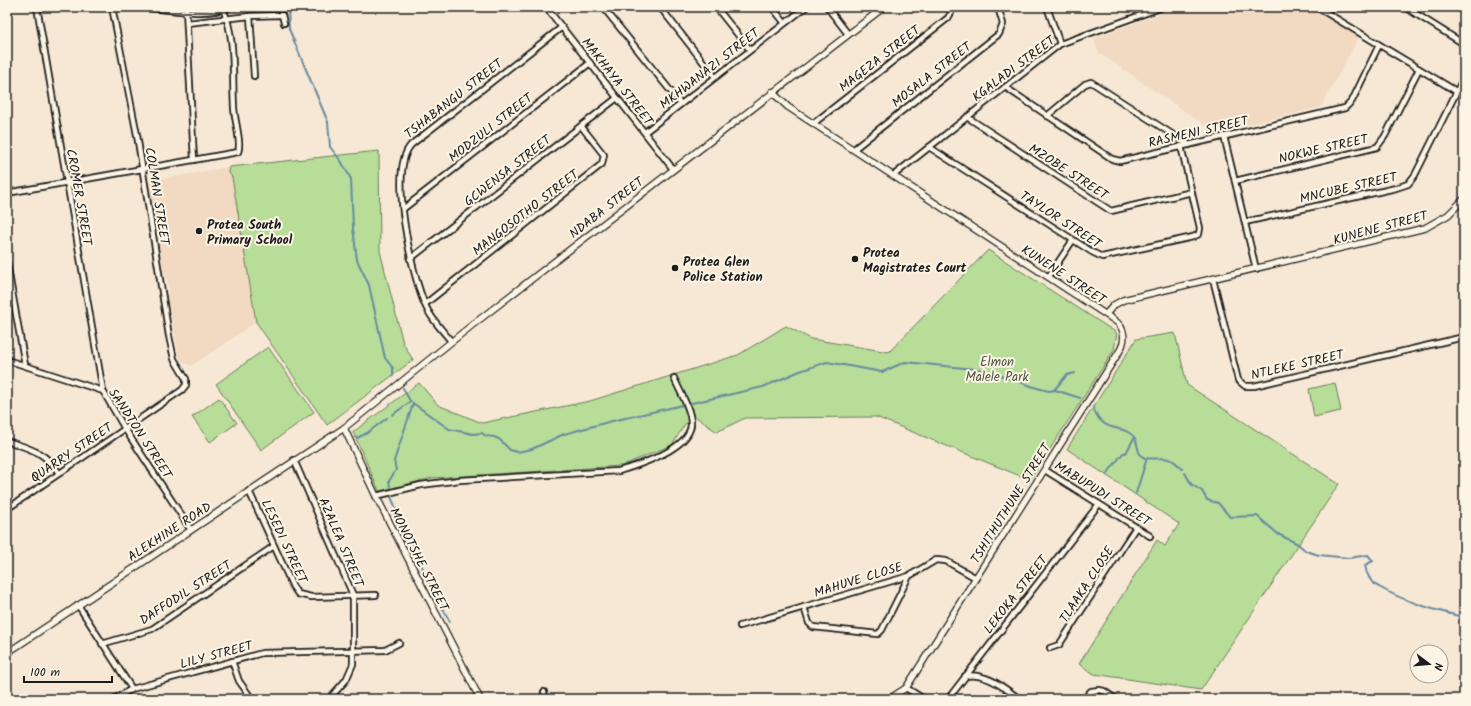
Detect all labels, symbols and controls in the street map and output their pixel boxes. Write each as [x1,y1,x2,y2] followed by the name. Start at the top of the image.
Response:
[835,20,926,98] street label: MAGEZA STREET
[655,23,765,115] street label: MKHWANAZI STREET
[968,30,1061,108] street label: KGALADI STREET
[576,33,659,131] street label: MAKHAYA STREET
[887,36,977,113] street label: MOSALA STREET
[400,53,508,144] street label: TSHABANGU STREET
[444,88,539,168] street label: MODZULI STREET
[1146,111,1251,154] street label: RASMENI STREET
[1277,129,1371,170] street label: NOKWE STREET
[460,130,557,212] street label: GCWENSA STREET
[1024,139,1113,206] street label: MZOBE STREET
[138,146,175,248] street label: COLMAN STREET
[60,147,98,248] street label: CROMER STREET
[468,164,585,262] street label: MANGOSOTHO STREET
[1298,167,1400,210] street label: MNCUBE STREET
[565,172,650,244] street label: NDABA STREET
[1015,186,1106,255] street label: TAYLOR STREET
[1331,205,1431,251] street label: KUNENE STREET
[207,215,293,251] place label: Protea South Primary School
[194,226,204,236] marker: Protea South Primary School
[1017,240,1110,311] street label: KUNENE STREET
[863,243,967,279] place label: Protea Magistrates Court
[683,252,763,288] place label: Protea Glen Police Station
[850,254,860,264] marker: Protea Magistrates Court
[670,263,680,273] marker: Protea Glen Police Station
[1249,344,1347,386] street label: NTLEKE STREET
[965,352,1029,388] park label: Elmon Malele Park
[102,384,178,484] street label: SANDTON STREET
[26,417,118,489] street label: QUARRY STREET
[966,439,1057,568] street label: TSHITHUTHUNE STREET
[1050,456,1155,533] street label: MABUPUDI STREET
[312,495,369,592] street label: AZALEA STREET
[255,496,313,588] street label: LESEDI STREET
[124,497,216,567] street label: ALEKHINE ROAD
[383,504,454,616] street label: MONOTSHE STREET
[1054,542,1120,627] street label: TLAAKA CLOSE
[979,550,1054,639] street label: LEKOKA STREET
[136,555,237,631] street label: DAFFODIL STREET
[811,557,906,604] street label: MAHUVE CLOSE
[178,635,256,675] street label: LILY STREET
[1409,644,1449,684] north arrow
[24,658,112,684] scale bar
[1428,661,1447,672] text: N
[30,663,61,682] text: 100 m

